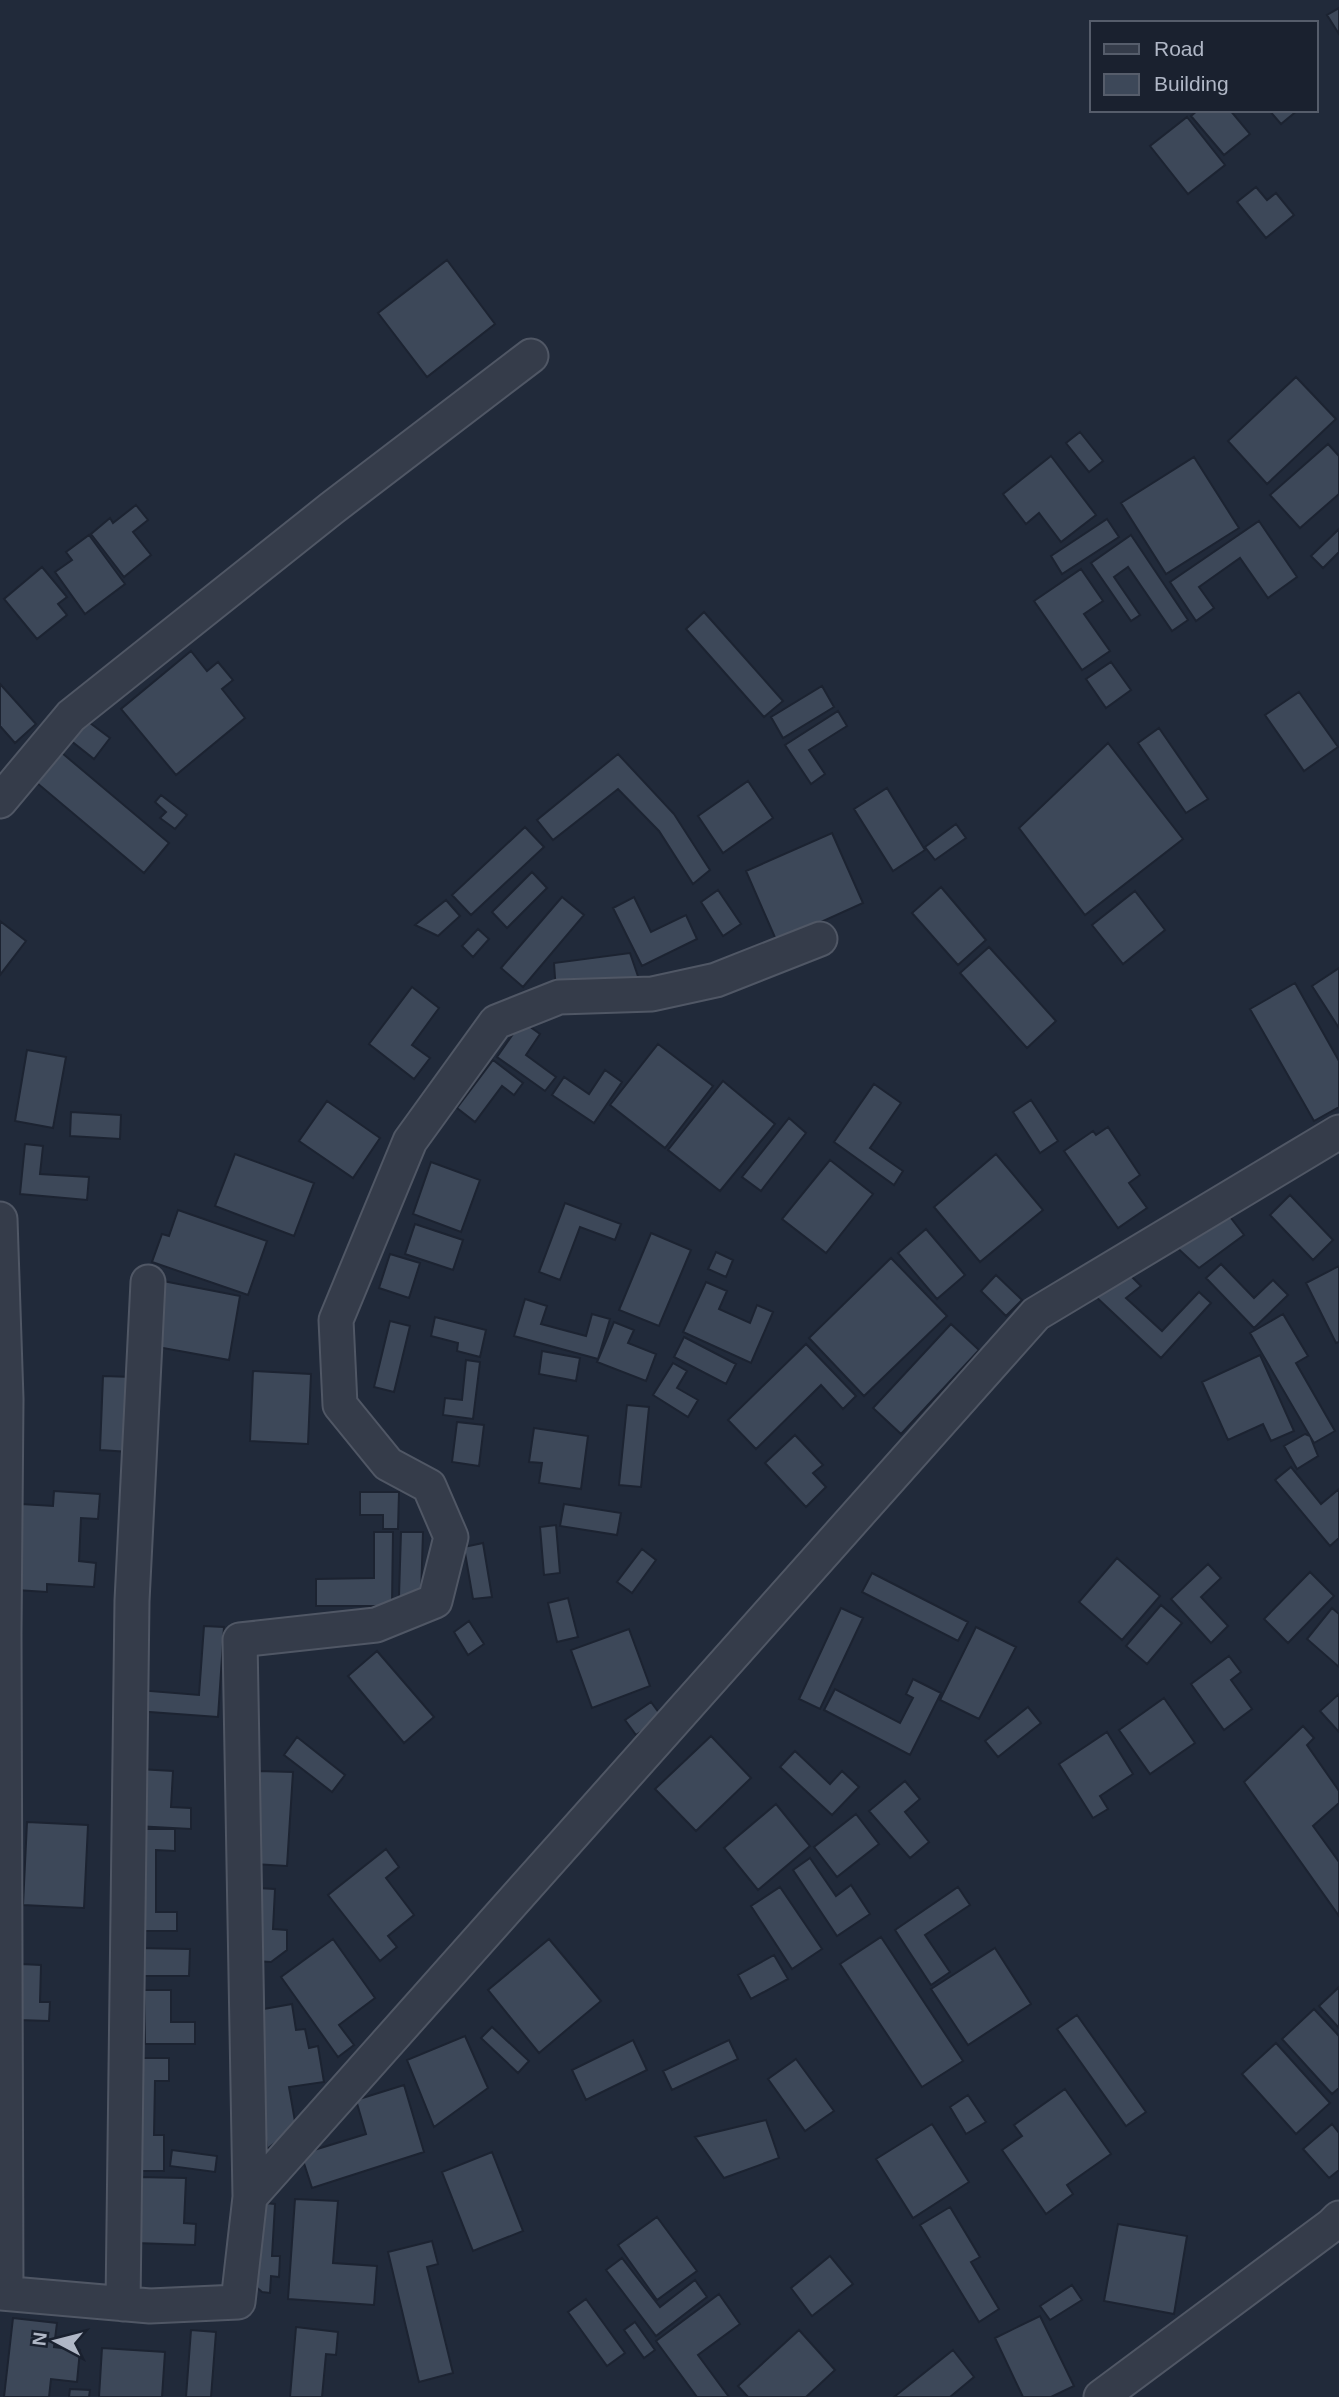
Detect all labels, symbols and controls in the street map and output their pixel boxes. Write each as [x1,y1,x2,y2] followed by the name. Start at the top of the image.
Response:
[1090,21,1318,112] legend
[1154,37,1204,60] text: Road
[1154,72,1229,95] text: Building
[21,2306,91,2376] north arrow
[28,2331,51,2347] text: N

